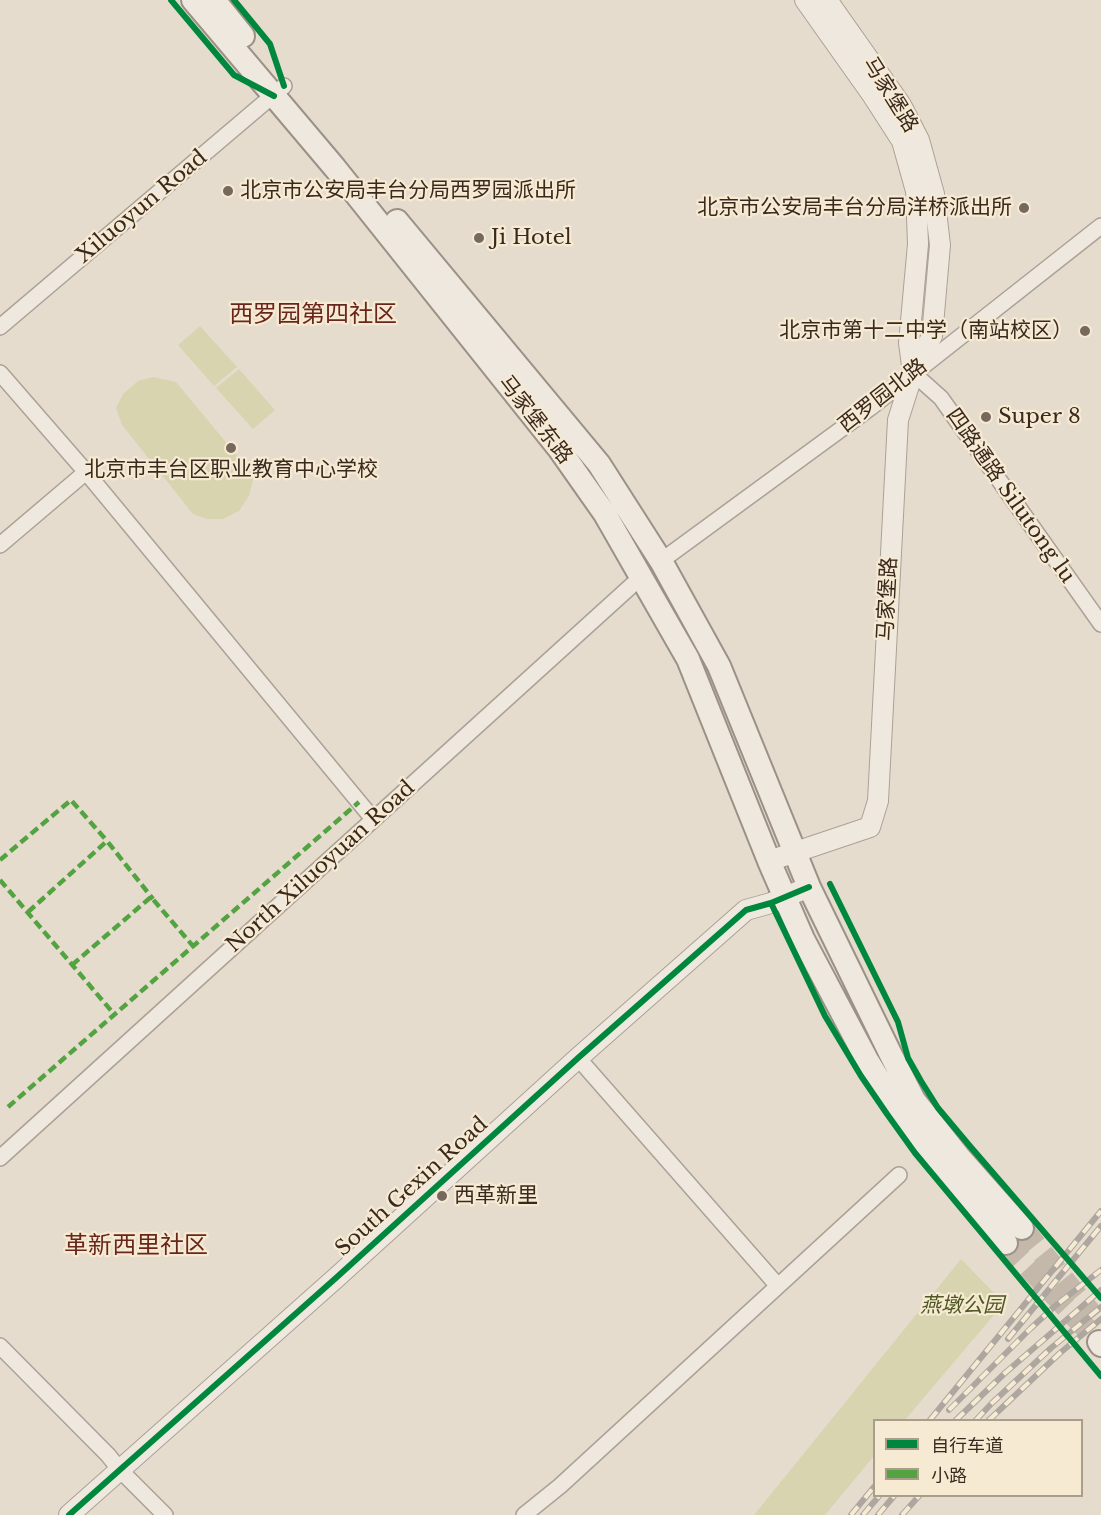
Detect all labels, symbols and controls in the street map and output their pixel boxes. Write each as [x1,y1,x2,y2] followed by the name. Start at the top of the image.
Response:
[857,53,923,137] street label: 马家堡路
[72,145,212,269] street label: Xiluoyun Road
[240,178,576,204] place label: 北京市公安局丰台分局西罗园派出所
[221,184,235,198] marker: 北京市公安局丰台分局西罗园派出所
[697,195,1012,221] place label: 北京市公安局丰台分局洋桥派出所
[1017,201,1031,215] marker: 北京市公安局丰台分局洋桥派出所
[491,225,572,251] place label: Ji Hotel
[472,231,486,245] marker: Ji Hotel
[229,301,397,329] district label: 西罗园第四社区
[779,318,1073,344] place label: 北京市第十二中学（南站校区）
[1078,324,1092,338] marker: 北京市第十二中学（南站校区）
[834,354,932,438] street label: 西罗园北路
[493,371,577,469] street label: 马家堡东路
[940,404,1080,588] street label: 四路通路 Silutong lu
[998,404,1081,430] place label: Super 8
[979,410,993,424] marker: Super 8
[224,441,238,455] marker: 北京市丰台区职业教育中心学校
[84,457,378,483] place label: 北京市丰台区职业教育中心学校
[873,556,903,642] street label: 马家堡路
[222,776,420,958] street label: North Xiluoyuan Road
[331,1112,493,1262] street label: South Gexin Road
[454,1183,538,1209] place label: 西革新里
[435,1189,449,1203] marker: 西革新里
[64,1232,208,1260] district label: 革新西里社区
[920,1293,1004,1319] park label: 燕墩公园
[873,1419,1083,1497] legend
[931,1435,1003,1457] text: 自行车道
[931,1465,967,1487] text: 小路

